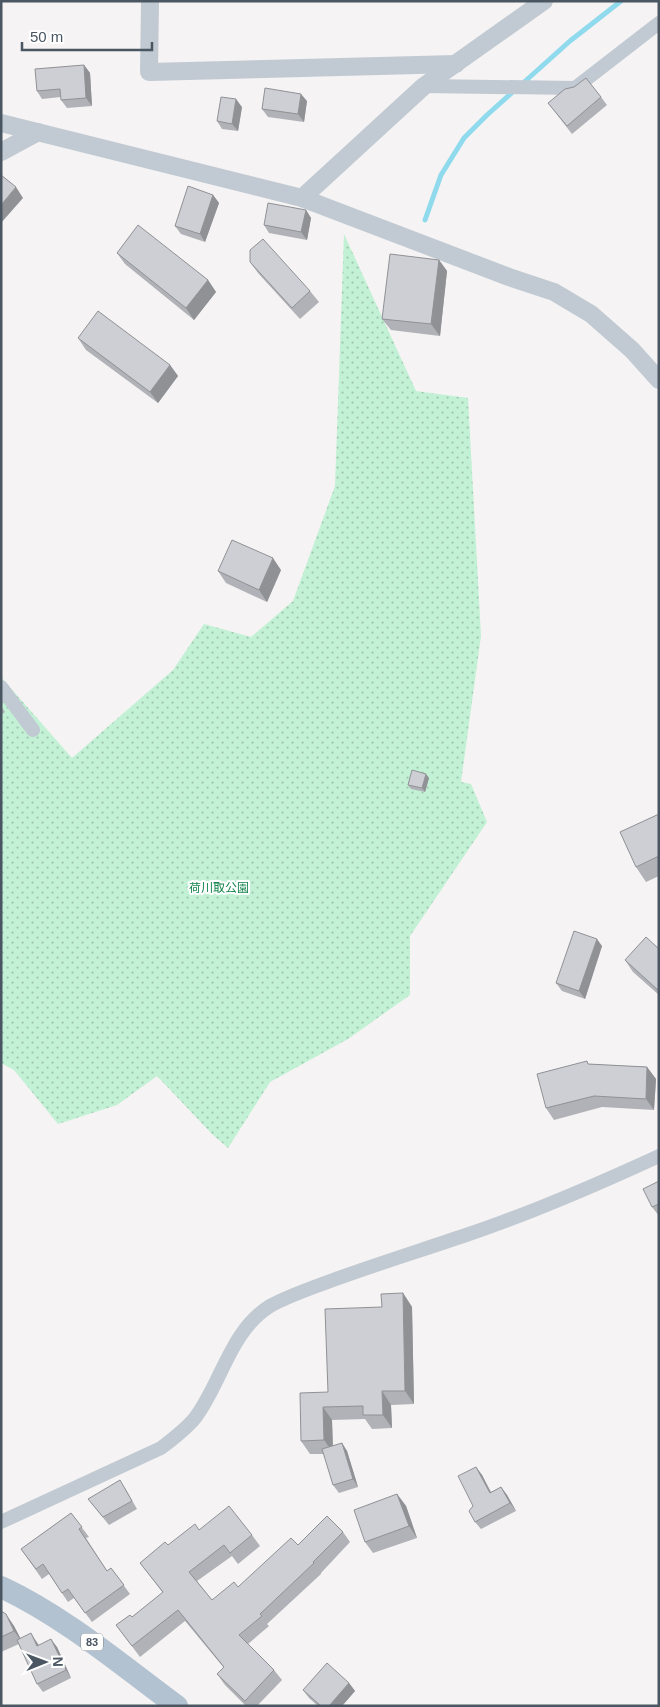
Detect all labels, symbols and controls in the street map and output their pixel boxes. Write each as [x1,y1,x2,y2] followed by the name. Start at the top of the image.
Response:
[22,20,152,52] scale bar
[30,28,63,45] text: 50 m
[189,881,249,895] park label: 荷川取公園
[81,1634,103,1650] road number: 83
[20,1637,70,1687] north arrow
[50,1657,66,1667] text: N

